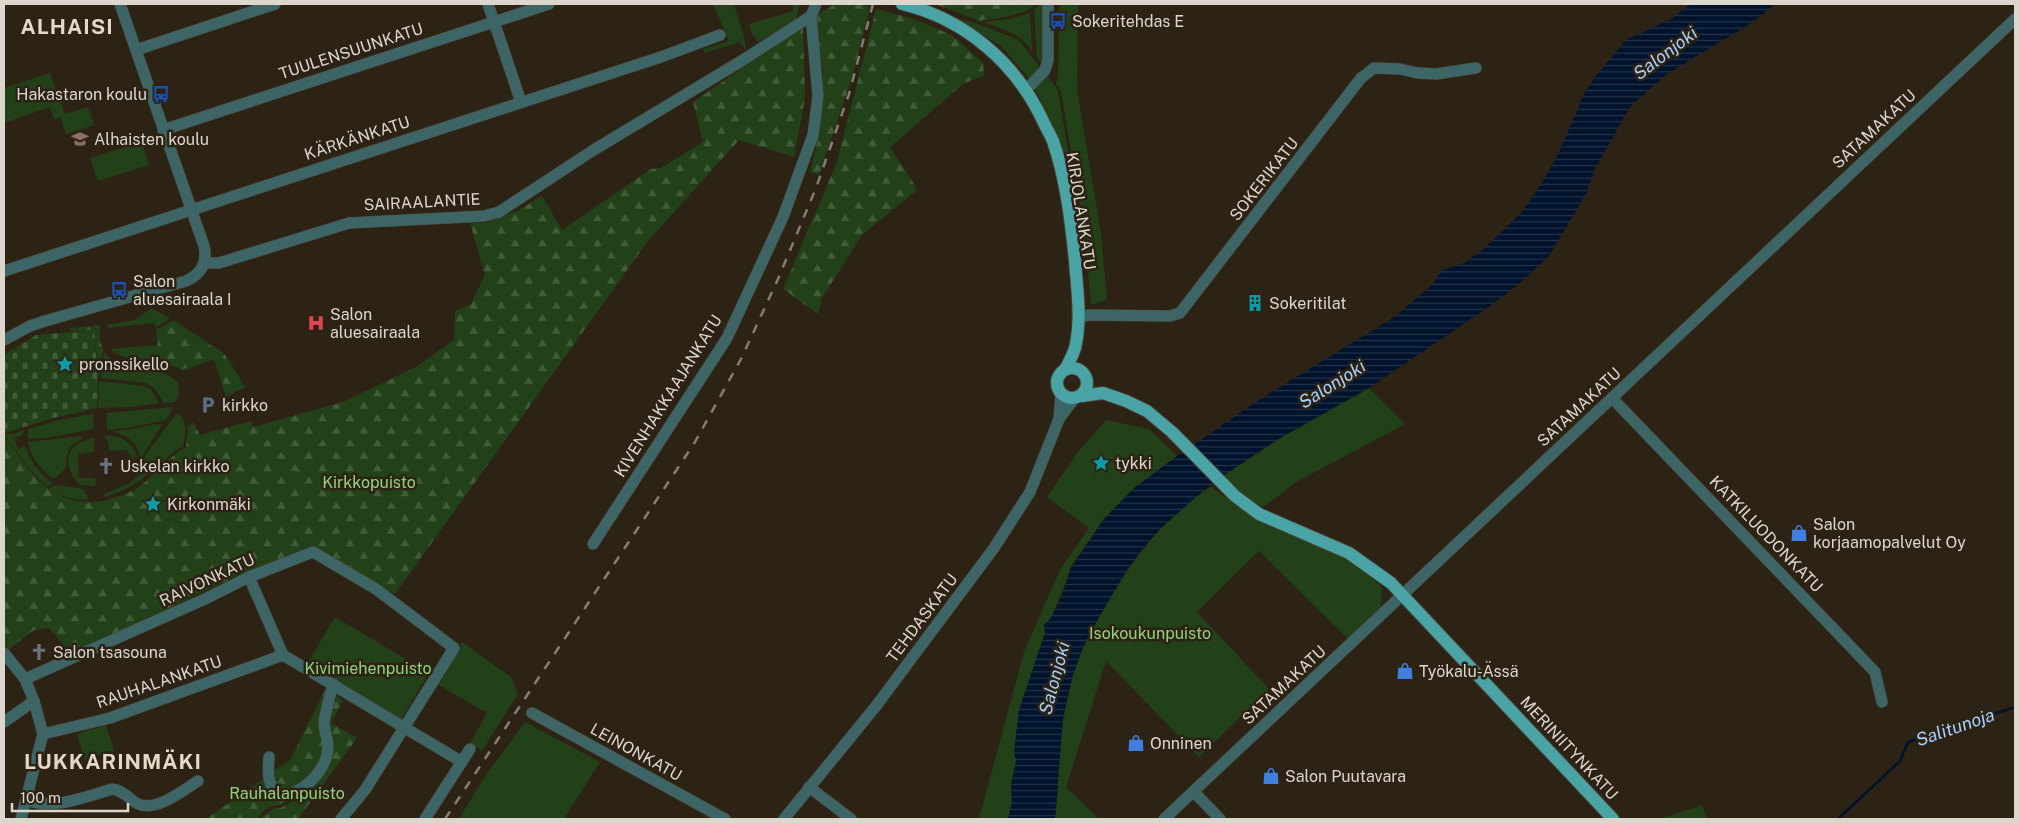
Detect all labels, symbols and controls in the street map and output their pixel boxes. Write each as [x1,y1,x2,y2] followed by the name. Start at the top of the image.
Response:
[1048,11,1068,31] bus stop icon: Sokeritehdas E
[1072,12,1184,31] place label: Sokeritehdas E
[20,14,114,39] district label: ALHAISI
[277,19,425,83] street label: TUULENSUUNKATU
[1629,22,1702,84] water label: Salonjoki
[151,84,171,104] bus stop icon: Hakastaron koulu
[16,85,147,104] place label: Hakastaron koulu
[1828,86,1920,172] street label: SATAMAKATU
[302,111,412,164] street label: KÄRKÄNKATU
[70,129,90,149] school or university icon: Alhaisten koulu
[94,130,209,149] place label: Alhaisten koulu
[1226,134,1302,224] street label: SOKERIKATU
[1062,151,1100,271] street label: KIRJOLANKATU
[363,189,481,215] street label: SAIRAALANTIE
[133,272,231,309] place label: Salon aluesairaala I
[109,280,129,300] bus stop icon: Salon aluesairaala I
[1245,293,1265,313] building icon: Sokeritilat
[1269,294,1346,313] place label: Sokeritilat
[330,305,420,342] place label: Salon aluesairaala
[610,311,726,481] street label: KIVENHAKKAAJANKATU
[306,313,326,333] hospital icon: Salon aluesairaala
[55,354,75,374] place icon: pronssikello
[79,355,169,374] place label: pronssikello
[1295,355,1370,413] water label: Salonjoki
[1533,364,1625,450] street label: SATAMAKATU
[198,395,218,415] parking icon: kirkko
[222,396,268,415] place label: kirkko
[1091,453,1111,473] place icon: tykki
[1115,454,1152,473] place label: tykki
[96,456,116,476] church icon: Uskelan kirkko
[120,457,230,476] place label: Uskelan kirkko
[1705,472,1827,596] street label: KATKILUODONKATU
[322,473,416,492] park label: Kirkkopuisto
[143,494,163,514] place icon: Kirkonmäki
[167,495,251,514] place label: Kirkonmäki
[1813,515,1966,552] place label: Salon korjaamopalvelut Oy
[1789,523,1809,543] shop icon: Salon korjaamopalvelut Oy
[156,550,258,610] street label: RAIVONKATU
[883,570,961,666] street label: TEHDASKATU
[1089,624,1211,643] park label: Isokoukunpuisto
[1034,639,1074,717] water label: Salonjoki
[29,642,49,662] church icon: Salon tsasouna
[1238,642,1330,728] street label: SATAMAKATU
[53,643,167,662] place label: Salon tsasouna
[94,652,224,712] street label: RAUHALANKATU
[304,659,432,678] park label: Kivimiehenpuisto
[1395,661,1415,681] shop icon: Työkalu-Ässä
[1419,661,1519,681] place label: Työkalu-Ässä
[1516,692,1622,804] street label: MERINIITYNKATU
[1913,704,1997,750] water label: Salitunoja
[587,719,685,785] street label: LEINONKATU
[1126,733,1146,753] shop icon: Onninen
[1150,734,1212,753] place label: Onninen
[24,749,202,774] district label: LUKKARINMÄKI
[1261,766,1281,786] shop icon: Salon Puutavara
[1285,767,1406,786] place label: Salon Puutavara
[12,780,129,812] scale bar
[229,784,345,803] park label: Rauhalanpuisto
[20,789,61,806] text: 100 m

